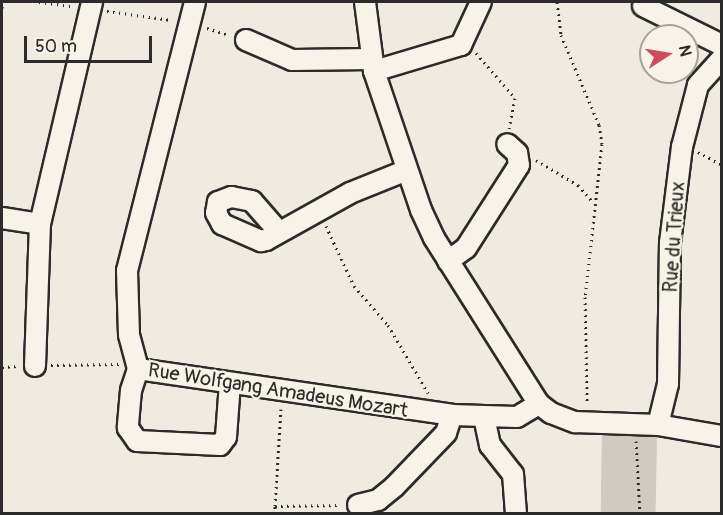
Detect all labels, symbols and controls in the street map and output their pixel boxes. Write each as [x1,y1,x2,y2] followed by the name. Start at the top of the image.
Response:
[27,24,154,62] scale bar
[639,24,699,84] north arrow
[35,35,77,58] text: 50 m
[674,43,696,58] text: N
[658,181,690,293] street label: Rue du Trieux
[146,358,410,422] street label: Rue Wolfgang Amadeus Mozart

